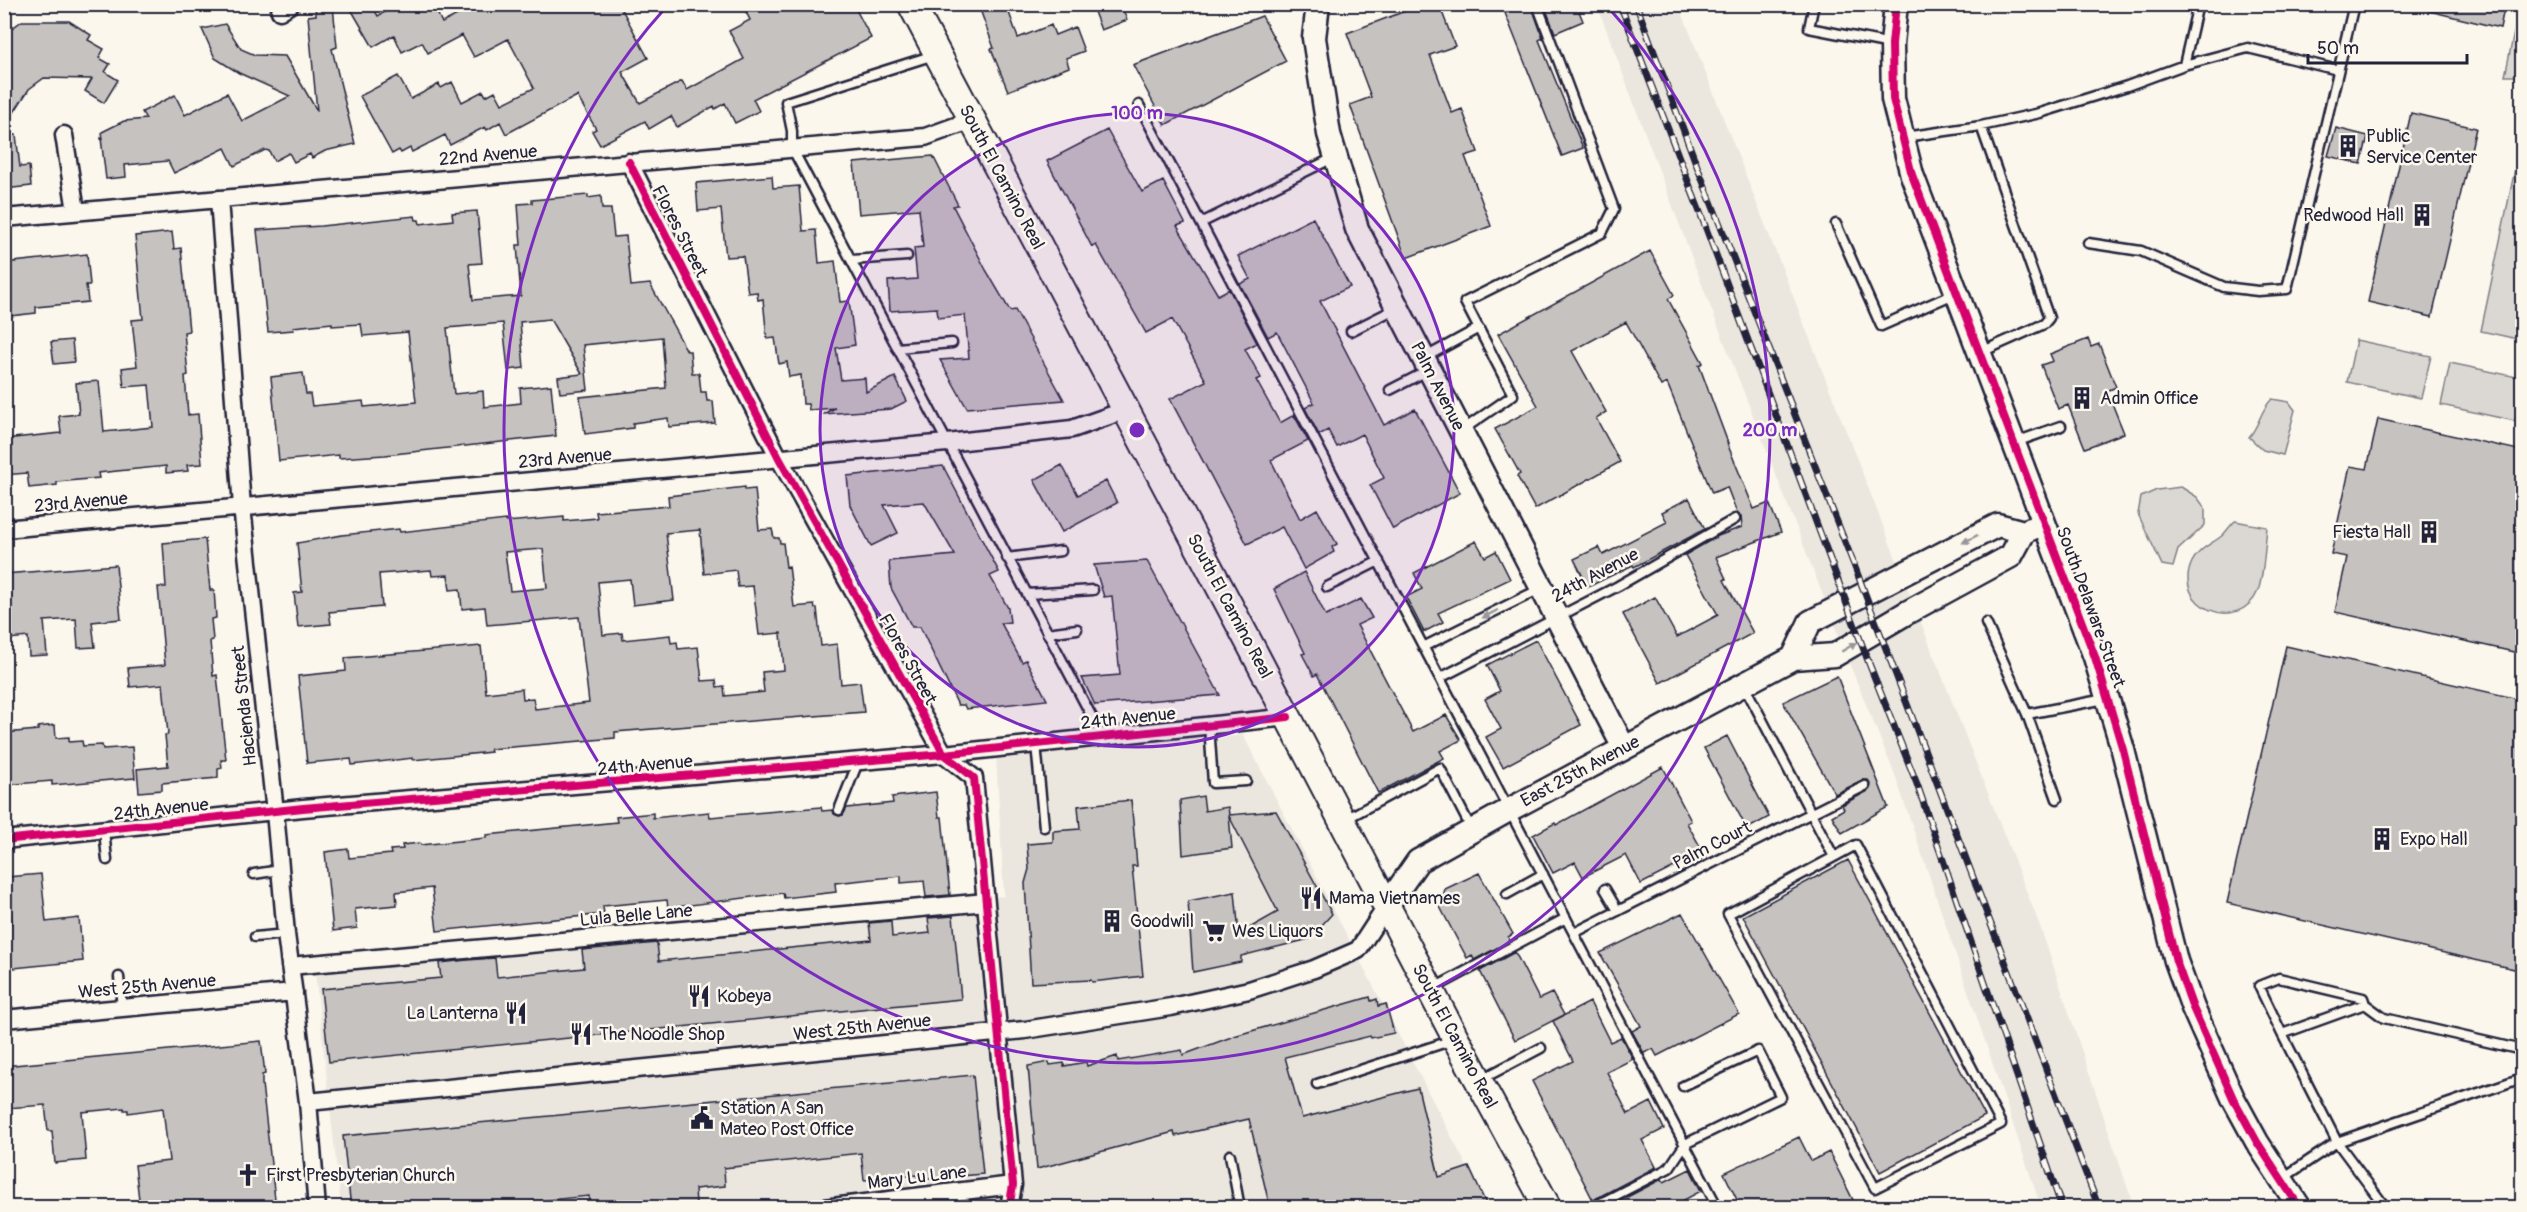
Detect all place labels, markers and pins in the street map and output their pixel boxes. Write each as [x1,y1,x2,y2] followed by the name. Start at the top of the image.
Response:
[2366,125,2478,169] place label: Public Service Center
[2335,133,2361,159] building icon: Public Service Center
[2409,202,2435,228] building icon: Redwood Hall
[2303,204,2404,227] place label: Redwood Hall
[2069,385,2095,411] building icon: Admin Office
[2100,387,2198,410] place label: Admin Office
[1127,420,1147,440] centre of rings
[2416,519,2442,545] building icon: Fiesta Hall
[2332,521,2411,544] place label: Fiesta Hall
[2369,826,2395,852] building icon: Expo Hall
[2400,828,2468,851] place label: Expo Hall
[1298,885,1324,911] restaurant icon: Mama Vietnames
[1329,887,1460,910] place label: Mama Vietnames
[1099,908,1125,934] building icon: Goodwill
[1130,910,1194,933] place label: Goodwill
[1201,918,1227,944] supermarket icon: Wes Liquors
[1232,920,1323,943] place label: Wes Liquors
[686,983,712,1009] restaurant icon: Kobeya
[717,985,771,1008] place label: Kobeya
[503,1000,529,1026] restaurant icon: La Lanterna
[406,1002,498,1025] place label: La Lanterna
[568,1021,594,1047] restaurant icon: The Noodle Shop
[599,1023,725,1046] place label: The Noodle Shop
[720,1097,854,1141] place label: Station A San Mateo Post Office
[689,1105,715,1131] public building icon: Station A San Mateo Post Office
[235,1162,261,1188] church icon: First Presbyterian Church
[266,1164,455,1187] place label: First Presbyterian Church

